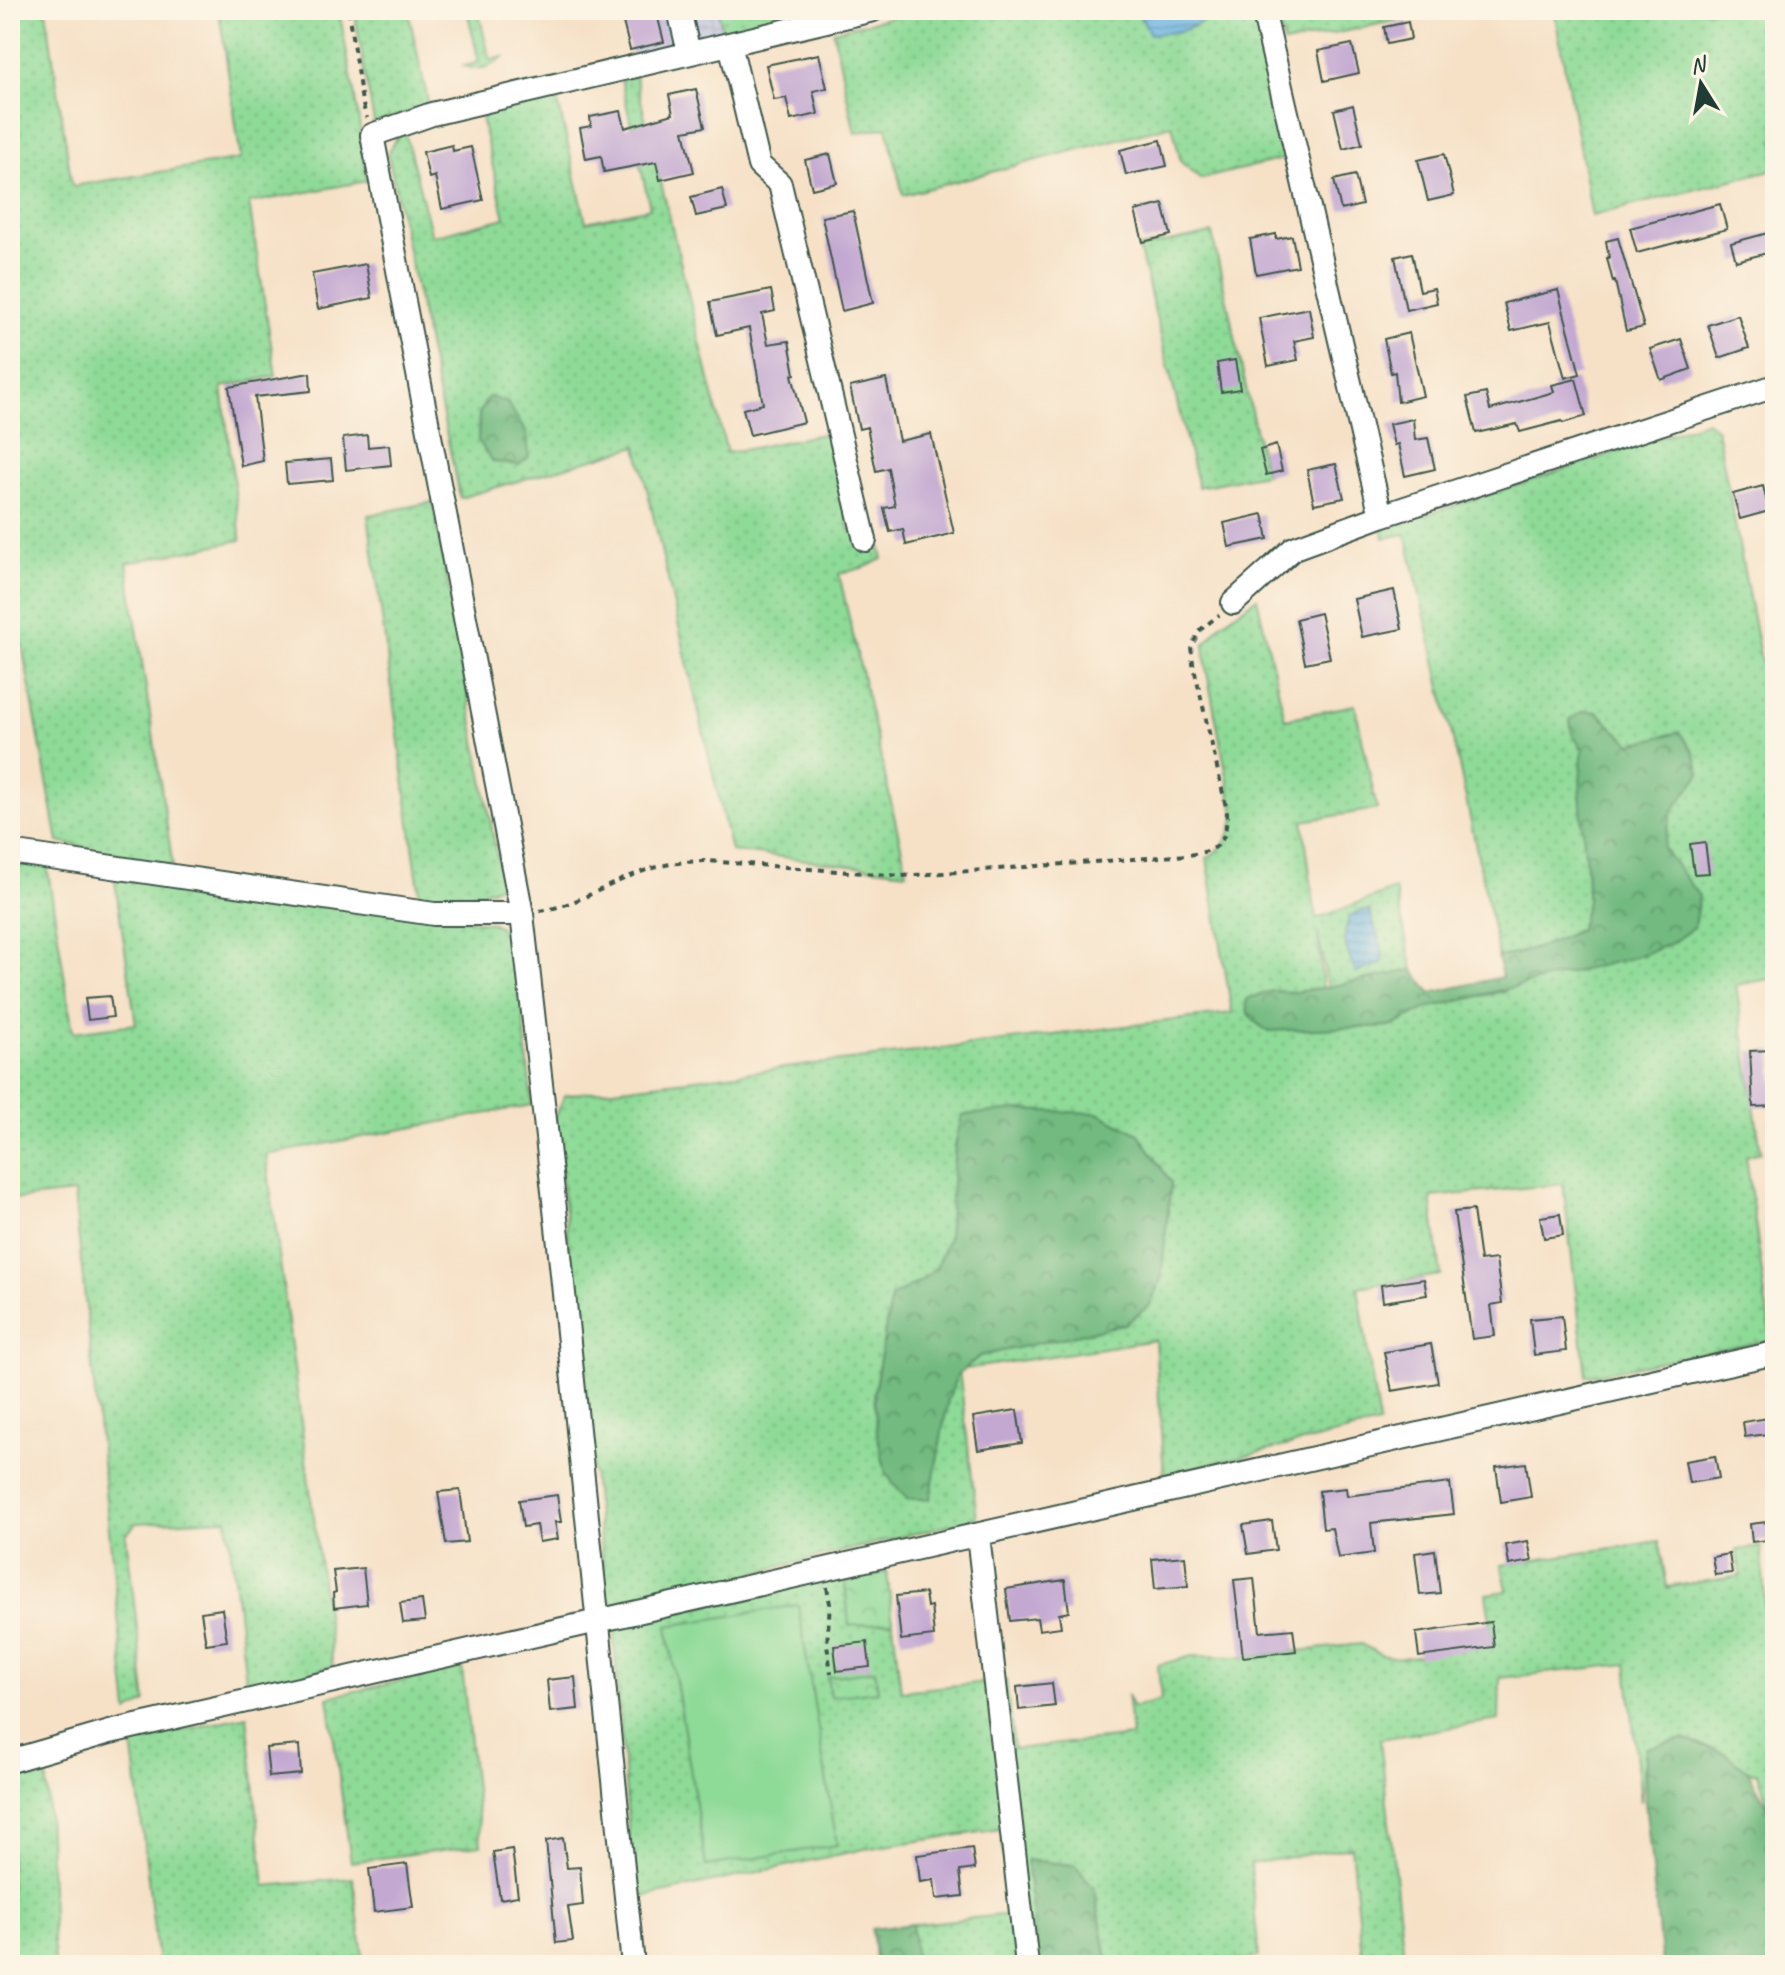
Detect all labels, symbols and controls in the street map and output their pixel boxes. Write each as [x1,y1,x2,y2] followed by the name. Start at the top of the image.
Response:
[1661,44,1741,124] north arrow
[1688,50,1710,80] text: N

